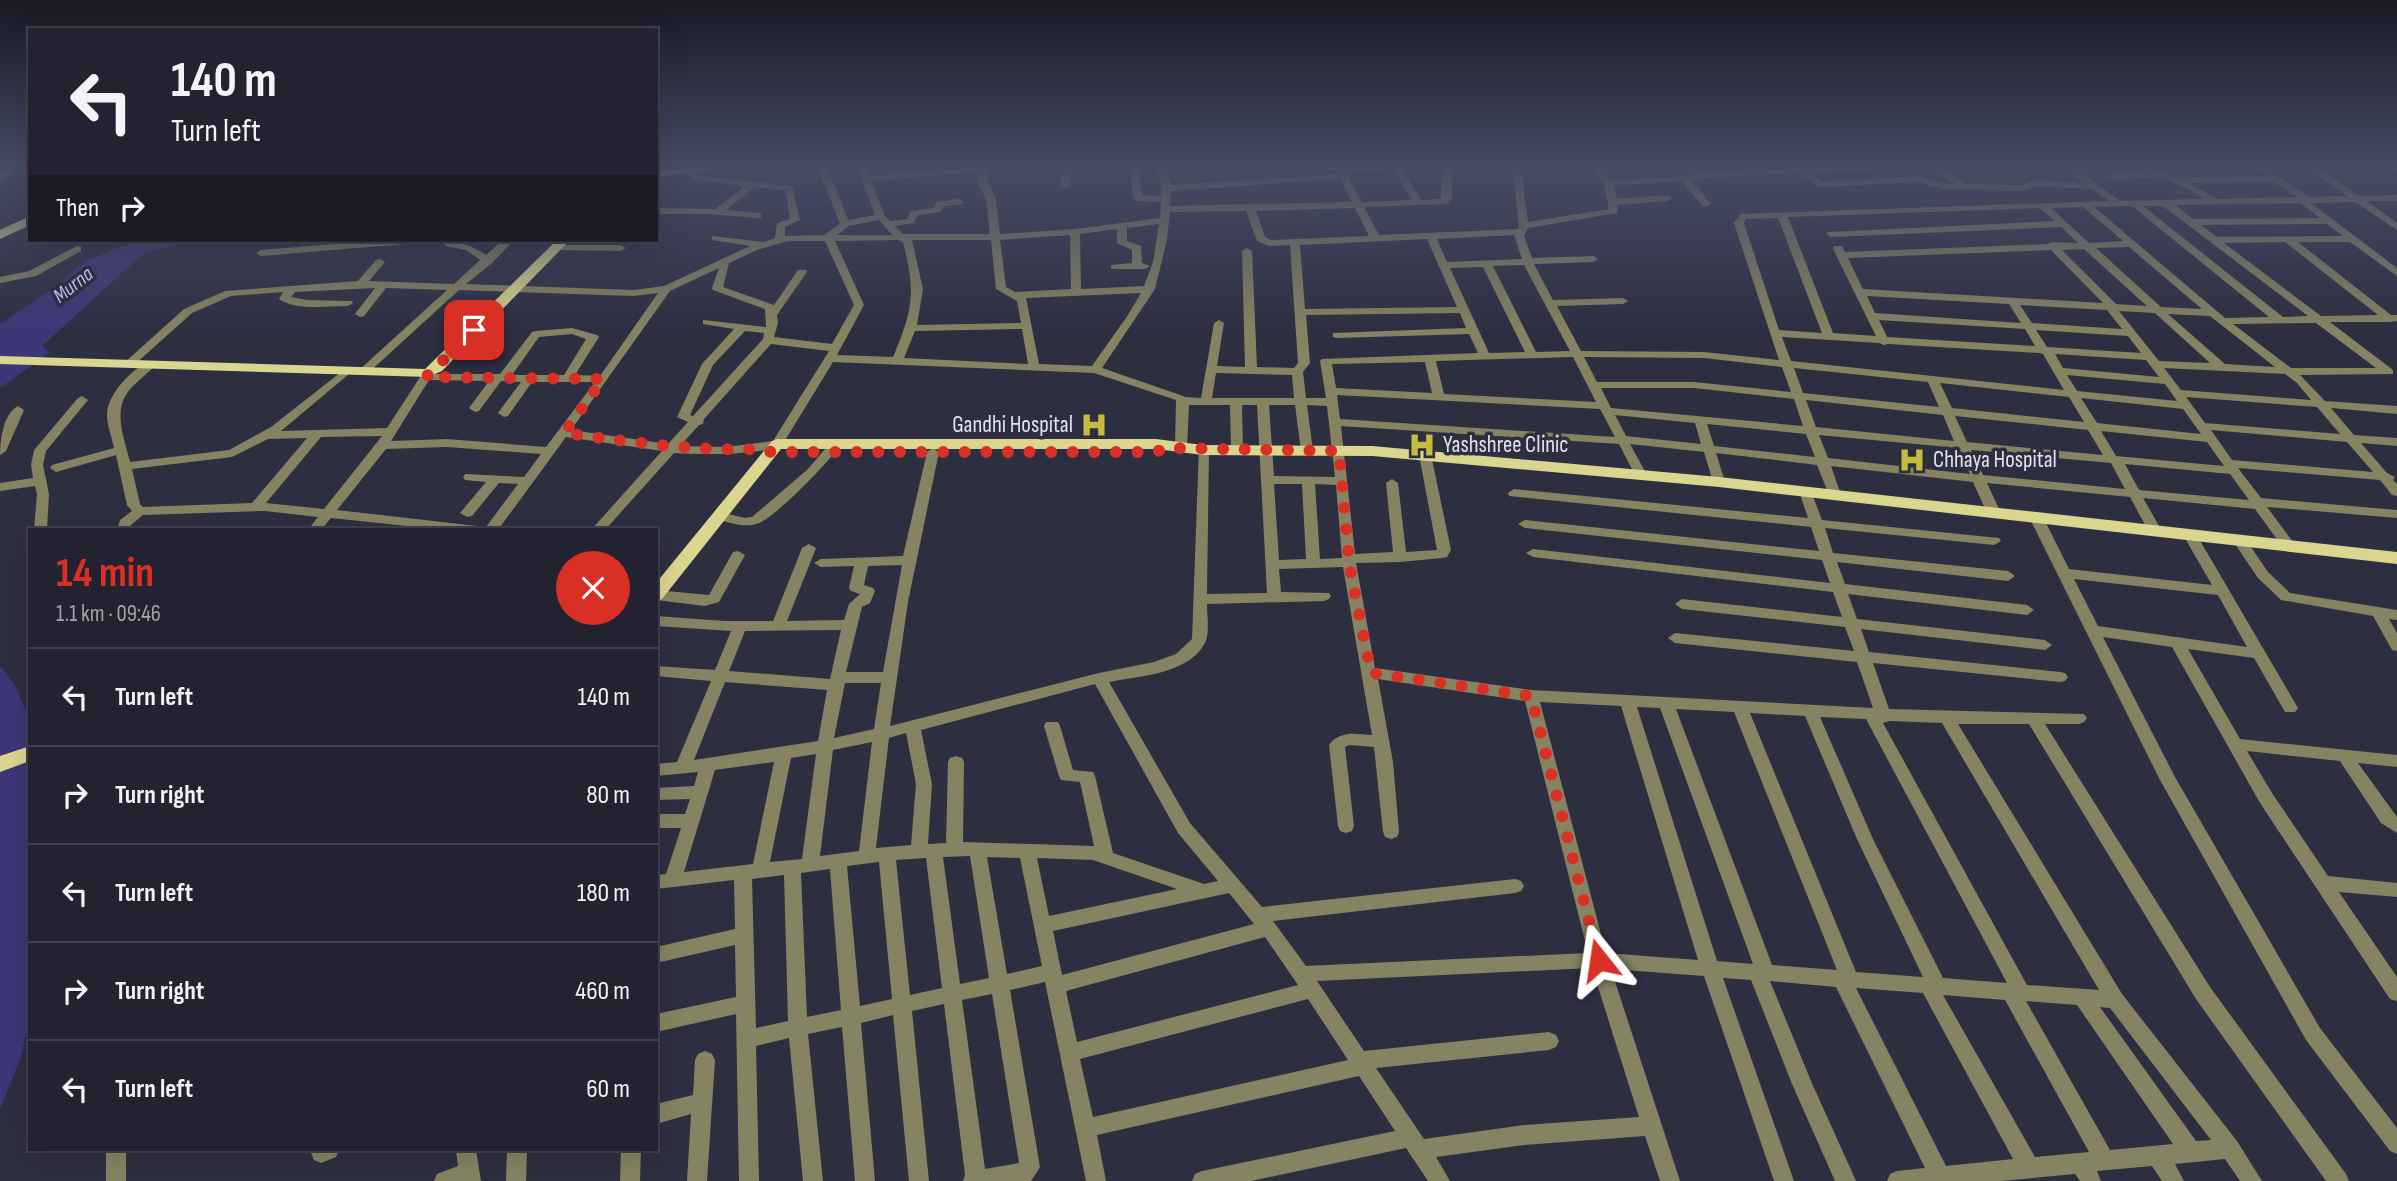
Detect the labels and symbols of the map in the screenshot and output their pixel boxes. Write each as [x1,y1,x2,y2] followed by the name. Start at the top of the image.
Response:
[48,261,98,308] water label: Murna
[444,300,504,360] pin
[1079,410,1109,440] hospital icon: Gandhi Hospital
[952,411,1073,439] place label: Gandhi Hospital
[1407,430,1437,460] hospital icon: Yashshree Clinic
[1443,431,1569,459] place label: Yashshree Clinic
[1897,445,1927,475] hospital icon: Chhaya Hospital
[1933,446,2057,474] place label: Chhaya Hospital
[1562,923,1636,997] position arrow

